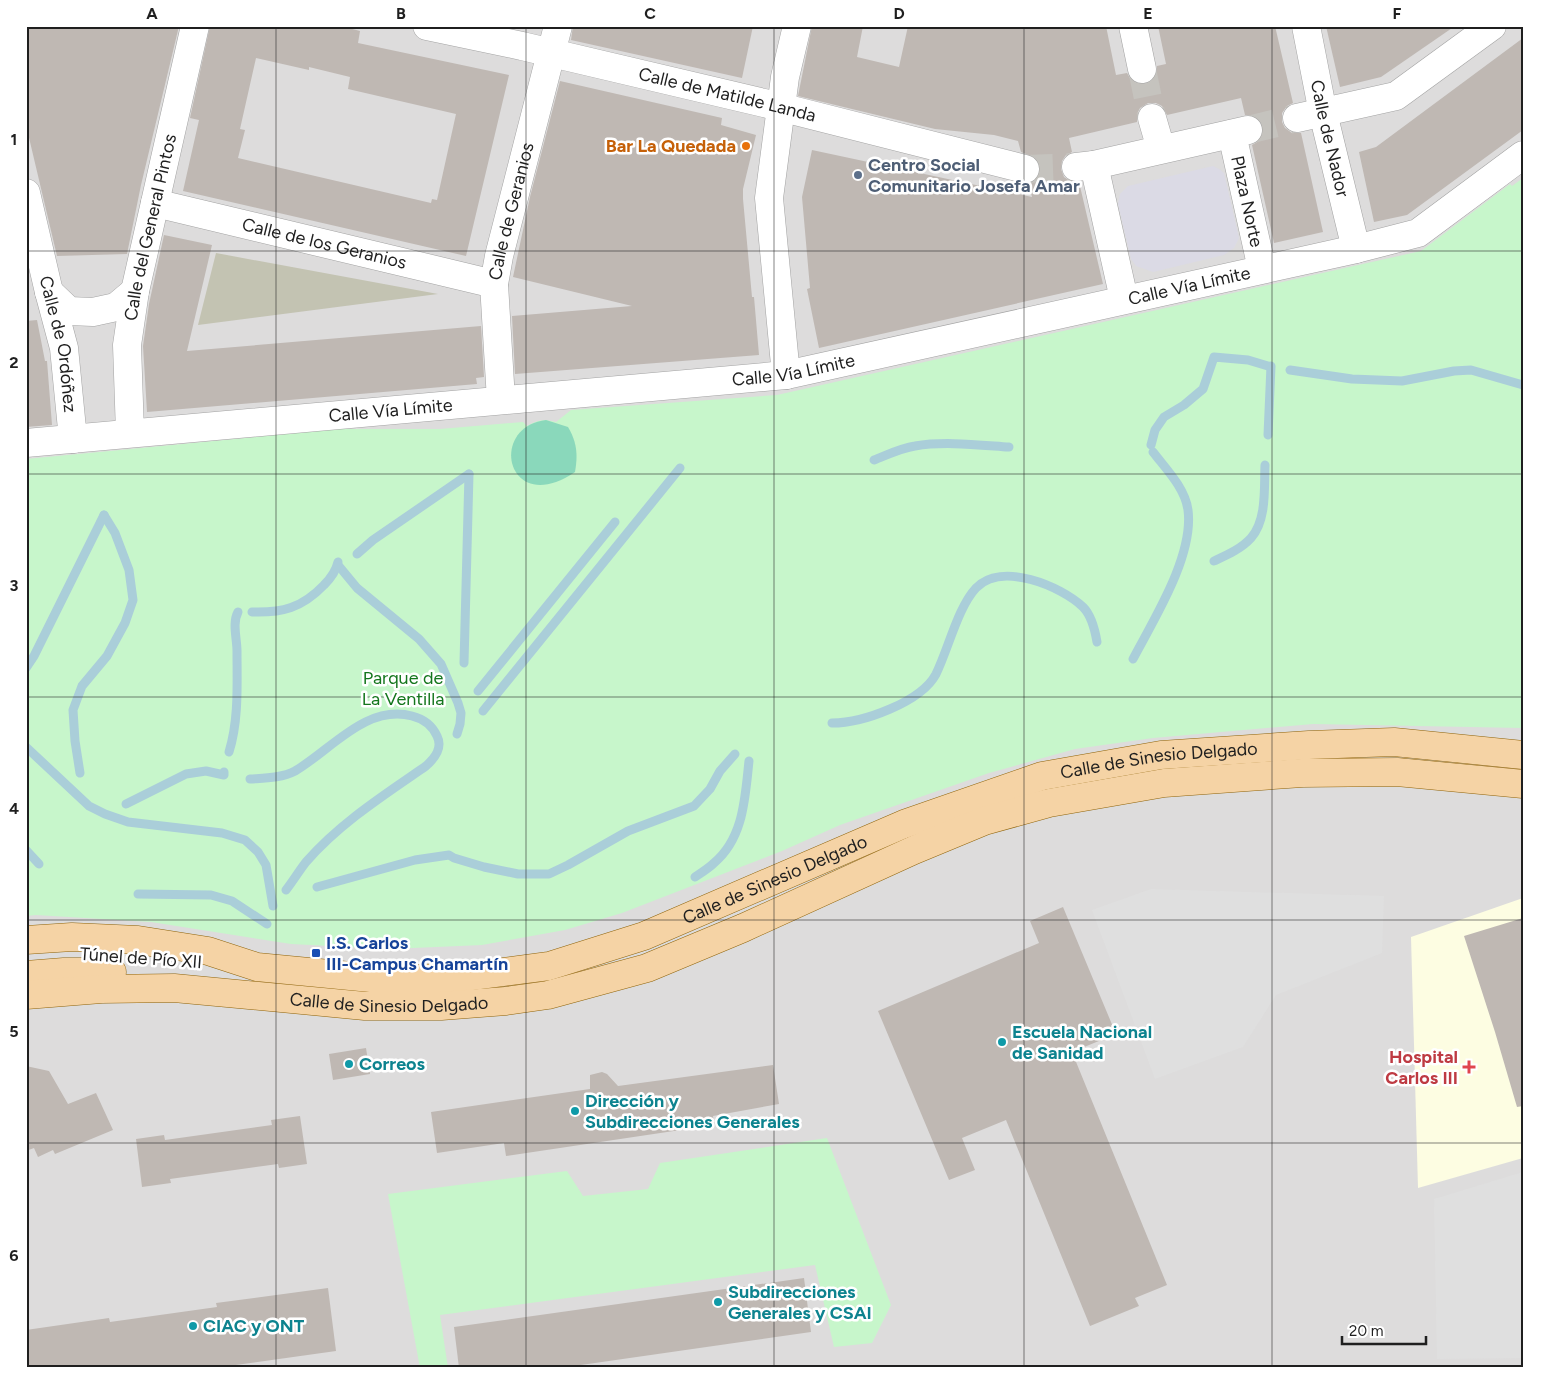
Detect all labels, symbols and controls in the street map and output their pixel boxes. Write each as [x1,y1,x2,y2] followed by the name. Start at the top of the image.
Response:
[146,4,158,23] text: A
[396,4,406,23] text: B
[644,4,656,23] text: C
[893,4,905,23] text: D
[1143,4,1153,23] text: E
[1393,4,1402,23] text: F
[636,63,818,127] street label: Calle de Matilde Landa
[1306,78,1354,199] street label: Calle de Nador
[11,130,17,149] text: 1
[120,132,181,322] street label: Calle del General Pintos
[606,135,736,157] place label: Bar La Quedada
[484,140,539,282] street label: Calle de Geranios
[740,140,752,152] marker: Bar La Quedada
[868,154,1080,197] place label: Centro Social Comunitario Josefa Amar
[1226,154,1268,249] street label: Plaza Norte
[852,169,864,181] marker: Centro Social Comunitario Josefa Amar
[240,213,409,274] street label: Calle de los Geranios
[1126,262,1252,310] street label: Calle Vía Límite
[35,274,81,414] street label: Calle de Ordóñez
[731,349,857,391] street label: Calle Vía Límite
[9,353,19,372] text: 2
[328,394,454,427] street label: Calle Vía Límite
[10,576,19,595] text: 3
[362,667,444,710] park label: Parque de La Ventilla
[1059,737,1258,784] street label: Calle de Sinesio Delgado
[9,799,19,818] text: 4
[679,830,870,929] street label: Calle de Sinesio Delgado
[326,932,508,975] place label: I.S. Carlos III-Campus Chamartín
[79,943,203,973] street label: Túnel de Pío XII
[310,947,322,959] marker: I.S. Carlos III-Campus Chamartín
[289,988,489,1017] street label: Calle de Sinesio Delgado
[1012,1021,1152,1064] place label: Escuela Nacional de Sanidad
[9,1022,19,1041] text: 5
[996,1036,1008,1048] marker: Escuela Nacional de Sanidad
[1385,1046,1458,1089] place label: Hospital Carlos III
[359,1053,426,1075] place label: Correos
[343,1058,355,1070] marker: Correos
[1462,1060,1476,1074] marker: Hospital Carlos III
[585,1090,800,1133] place label: Dirección y Subdirecciones Generales
[569,1105,581,1117] marker: Dirección y Subdirecciones Generales
[9,1246,19,1265] text: 6
[728,1281,872,1324] place label: Subdirecciones Generales y CSAI
[712,1296,724,1308] marker: Subdirecciones Generales y CSAI
[1342,1314,1425,1346] scale bar
[203,1315,305,1337] place label: CIAC y ONT
[187,1320,199,1332] marker: CIAC y ONT
[1349,1322,1383,1340] text: 20 m

